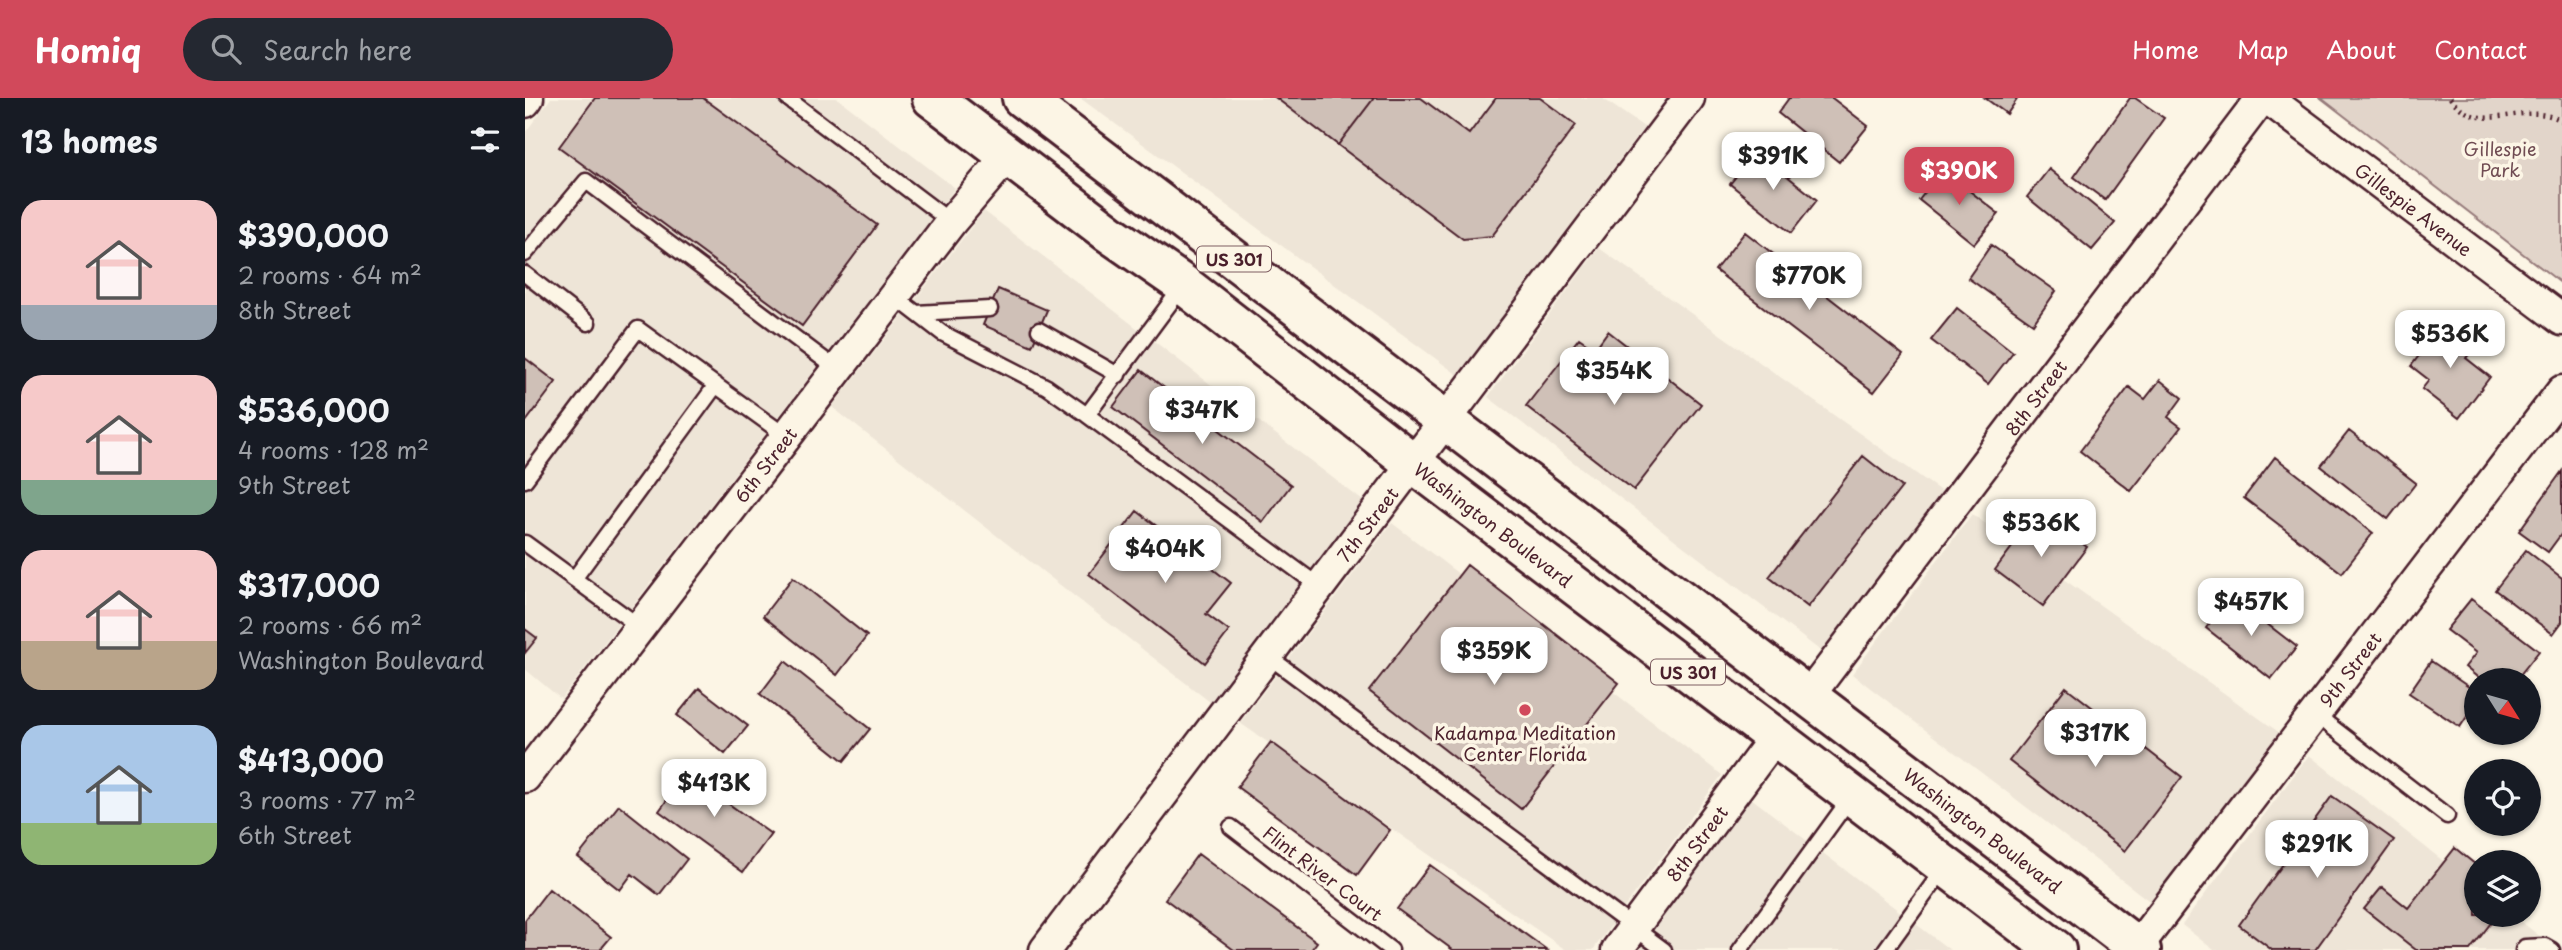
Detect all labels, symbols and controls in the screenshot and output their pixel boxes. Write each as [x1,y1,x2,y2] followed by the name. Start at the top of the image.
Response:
[183,18,673,81] search box
[35,24,141,74] text: Homiq
[207,30,245,68] icon: search
[263,30,412,69] text: Search here
[2132,31,2199,67] text: Home
[2237,31,2288,67] text: Map
[2326,31,2396,67] text: About
[2434,31,2527,67] text: Contact
[21,118,158,163] text: 13 homes
[466,121,504,159] icon: filters
[1724,132,1822,192] pin: $391K
[2463,135,2537,183] park label: Gillespie Park
[1738,137,1808,172] text: $391K
[1910,148,2008,207] pin: $390K
[1920,152,1998,187] text: $390K
[2350,156,2479,262] street label: Gillespie Avenue
[238,212,389,257] text: $390,000
[77,228,161,312] icon: home
[1197,246,1271,272] road number: US 301
[1760,252,1858,312] pin: $770K
[238,257,422,292] text: 2 rooms · 64 m²
[1772,257,1846,292] text: $770K
[238,292,351,327] text: 8th Street
[2401,310,2499,370] pin: $536K
[2411,315,2489,350] text: $536K
[1565,348,1663,407] pin: $354K
[1576,352,1652,387] text: $354K
[1998,354,2073,441] street label: 8th Street
[1153,386,1251,446] pin: $347K
[238,387,390,432] text: $536,000
[1165,391,1239,426] text: $347K
[77,403,161,487] icon: home
[727,421,803,508] street label: 6th Street
[238,432,429,467] text: 4 rooms · 128 m²
[1409,455,1579,593] street label: Washington Boulevard
[238,467,350,502] text: 9th Street
[1330,481,1404,567] street label: 7th Street
[1992,500,2090,559] pin: $536K
[2002,504,2080,539] text: $536K
[1116,526,1214,585] pin: $404K
[1125,530,1205,565] text: $404K
[238,562,380,607] text: $317,000
[77,578,161,662] icon: home
[2202,578,2300,638] pin: $457K
[2214,583,2288,618] text: $457K
[238,607,422,642] text: 2 rooms · 66 m²
[2312,626,2387,712] street label: 9th Street
[1445,628,1543,687] pin: $359K
[1457,632,1531,667] text: $359K
[238,642,484,677] text: Washington Boulevard
[1651,660,1725,684] road number: US 301
[2464,668,2541,746] north arrow
[2464,668,2541,927] map controls
[1517,702,1533,718] marker: Kadampa Meditation Center Florida
[2046,710,2144,769] pin: $317K
[2060,714,2130,749] text: $317K
[1434,719,1616,767] place label: Kadampa Meditation Center Florida
[238,737,384,782] text: $413,000
[77,753,161,837] icon: home
[2464,759,2541,836] button: locate
[665,760,763,819] pin: $413K
[1898,761,2068,899] street label: Washington Boulevard
[677,764,751,799] text: $413K
[238,782,416,817] text: 3 rooms · 77 m²
[1659,800,1733,887] street label: 8th Street
[238,817,352,852] text: 6th Street
[1258,819,1388,927] street label: Flint River Court
[2268,820,2366,880] pin: $291K
[2281,825,2353,860] text: $291K
[2464,850,2541,927] button: layers

